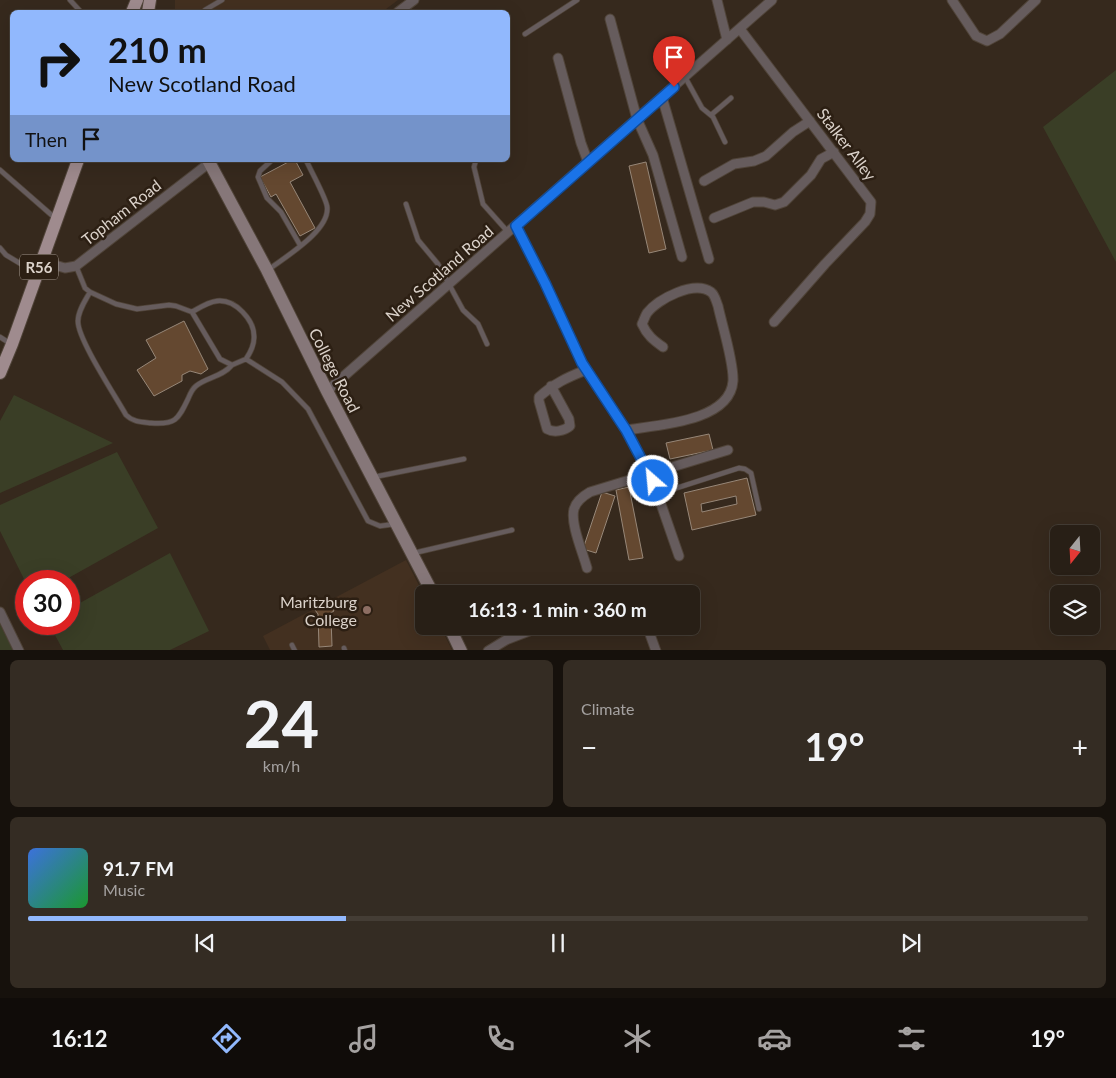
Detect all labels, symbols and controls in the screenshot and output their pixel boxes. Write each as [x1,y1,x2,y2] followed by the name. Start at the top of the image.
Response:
[108,28,207,70] text: 210 m
[25,30,90,95] icon: right
[653,36,695,87] pin
[660,43,688,71] icon: arrive
[108,70,296,97] text: New Scotland Road
[814,104,881,185] street label: Stalker Alley
[77,125,105,153] icon: arrive
[25,128,67,151] text: Then
[78,175,164,249] street label: Topham Road
[381,221,497,325] street label: New Scotland Road
[20,254,58,280] road number: R56
[306,325,364,415] street label: College Road
[626,454,678,506] position arrow
[1050,525,1100,575] north arrow
[1050,525,1100,635] map controls
[15,570,80,635] speed limit sign: 30
[1050,585,1100,635] button: layers
[280,592,357,629] place label: Maritzburg College
[468,598,647,621] text: 16:13 · 1 min · 360 m
[361,604,373,616] marker: Maritzburg College
[244,684,319,762] text: 24
[581,699,634,718] text: Climate
[805,723,864,769] text: 19°
[581,730,597,764] text: −
[1072,730,1088,764] text: +
[263,756,300,775] text: km/h
[103,857,174,880] text: 91.7 FM
[103,880,145,899] text: Music
[191,929,219,957] icon: previous
[544,929,572,957] icon: pause
[897,929,925,957] icon: next
[209,1021,244,1056] icon: directions
[346,1021,381,1056] icon: music
[483,1021,518,1056] icon: phone
[620,1021,655,1056] icon: climate
[757,1021,792,1056] icon: car
[894,1021,929,1056] icon: filters
[51,1025,108,1052] text: 16:12
[1030,1025,1065,1052] text: 19°

